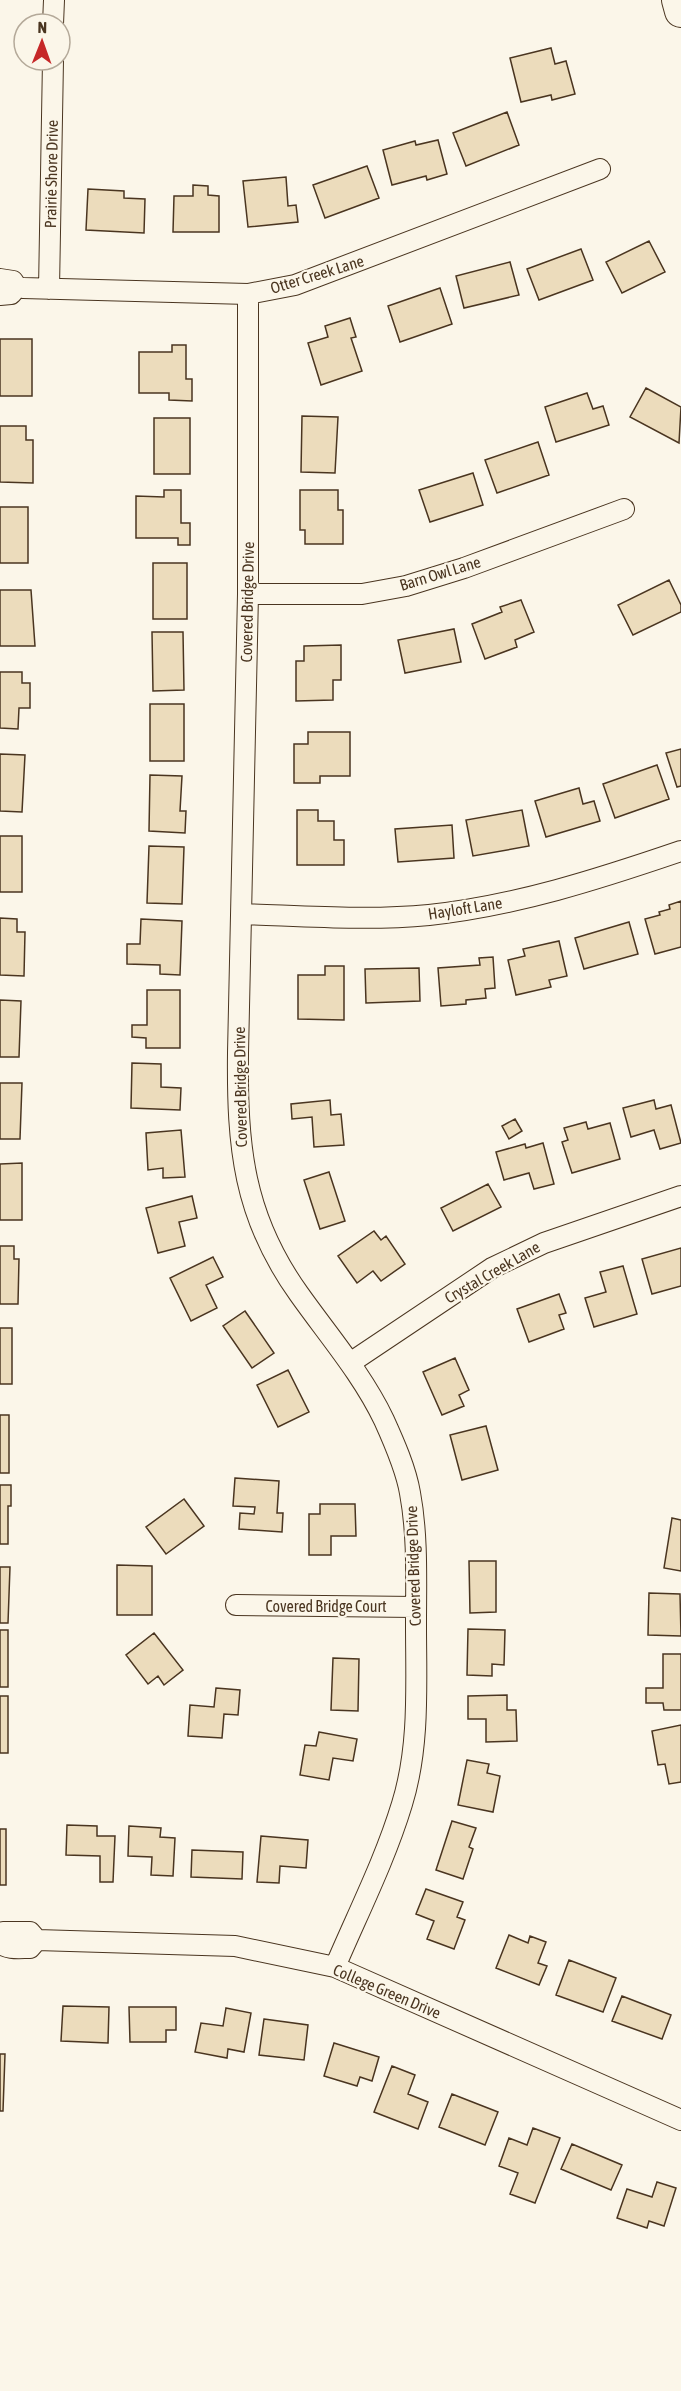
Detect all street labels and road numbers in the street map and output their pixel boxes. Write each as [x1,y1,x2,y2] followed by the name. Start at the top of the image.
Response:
[41,120,61,228] street label: Prairie Shore Drive
[268,251,366,297] street label: Otter Creek Lane
[237,542,258,662] street label: Covered Bridge Drive
[397,552,483,594] street label: Barn Owl Lane
[427,893,504,924] street label: Hayloft Lane
[230,1027,251,1147] street label: Covered Bridge Drive
[441,1237,543,1307] street label: Crystal Creek Lane
[402,1505,425,1627] street label: Covered Bridge Drive
[265,1597,387,1616] street label: Covered Bridge Court
[330,1960,443,2023] street label: College Green Drive

